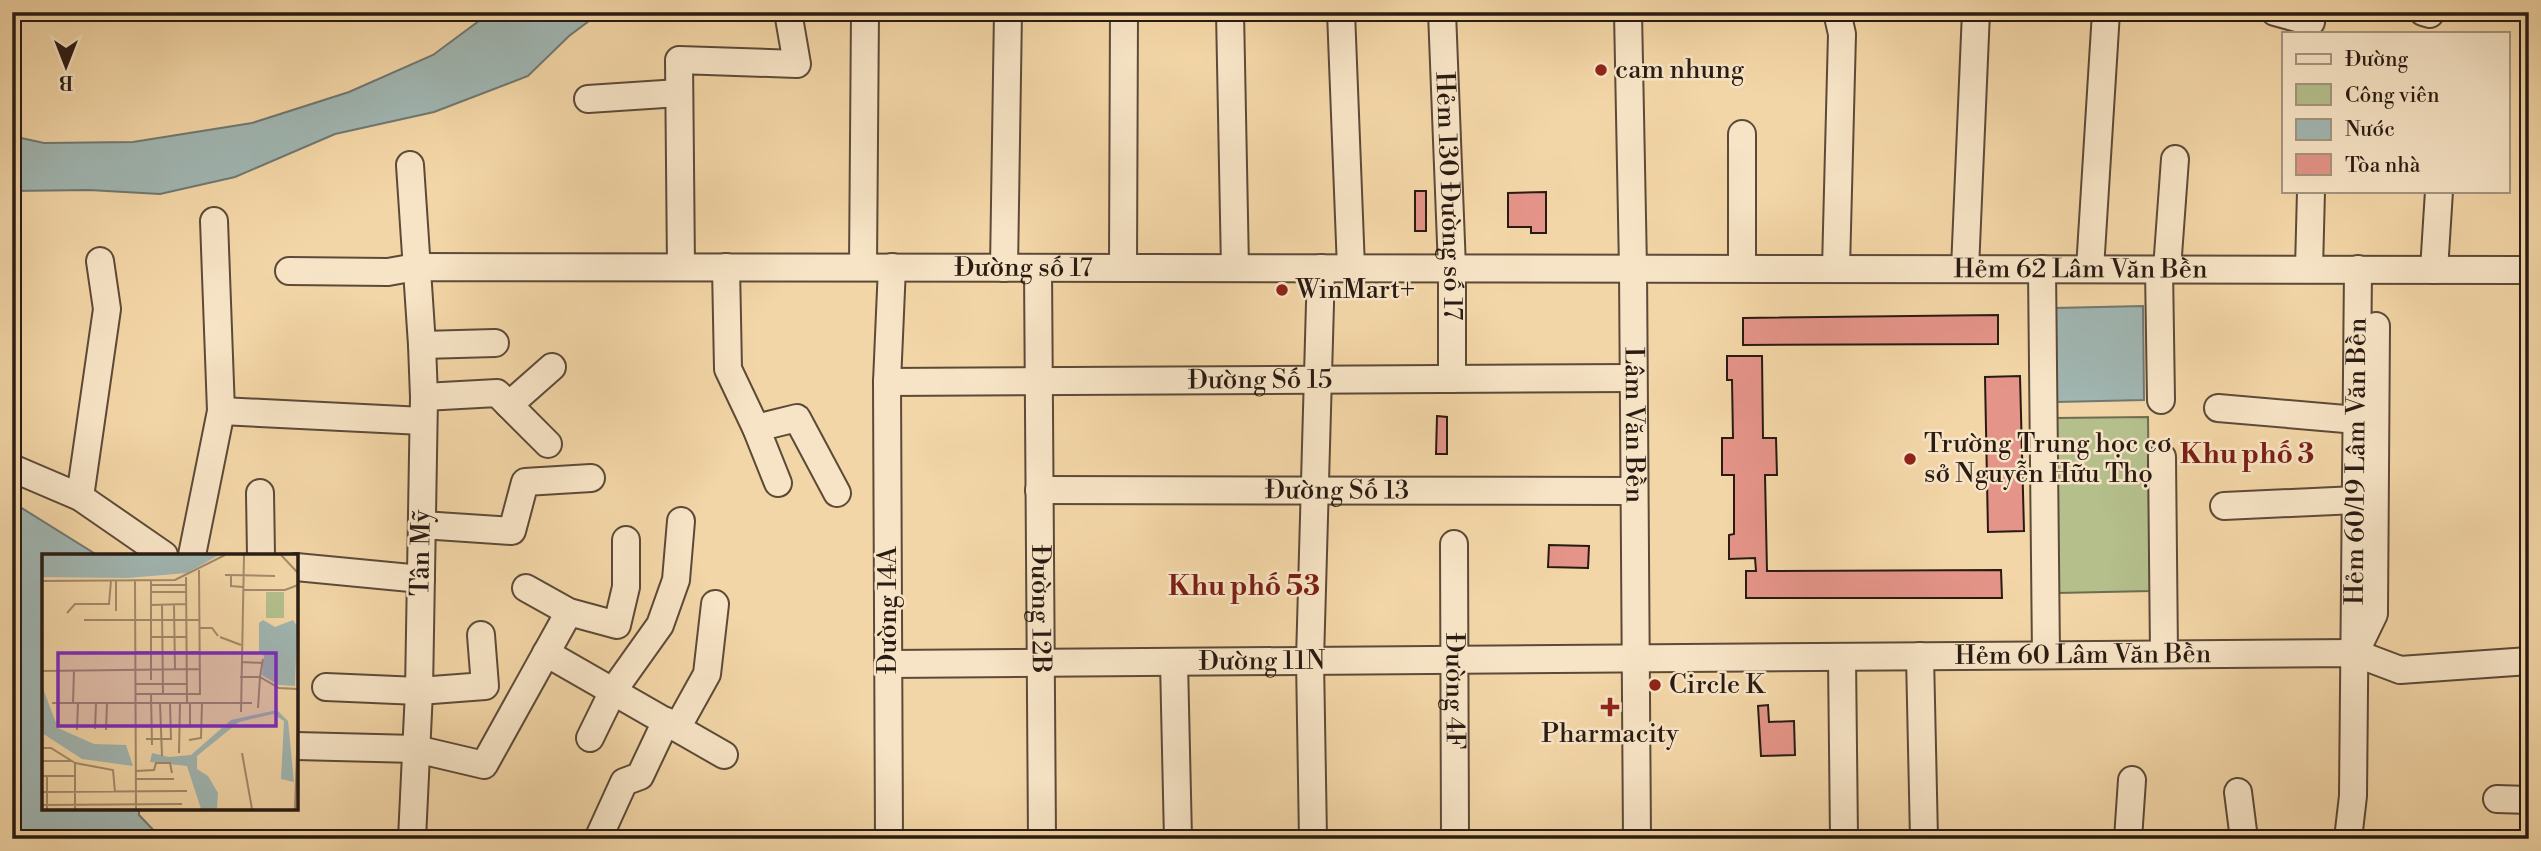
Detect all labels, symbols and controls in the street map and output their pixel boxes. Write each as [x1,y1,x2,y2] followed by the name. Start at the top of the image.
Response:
[32,32,102,102] north arrow
[2282,32,2510,192] legend
[2345,47,2409,73] text: Đường
[1615,54,1745,86] place label: cam nhung
[1593,62,1609,78] marker: cam nhung
[59,70,73,94] text: B
[1428,71,1468,320] street label: Hẻm 130 Đường số 17
[2345,83,2440,109] text: Công viên
[2345,117,2395,143] text: Nước
[2345,153,2421,179] text: Tòa nhà
[954,252,1093,284] street label: Đường số 17
[1954,253,2208,286] street label: Hẻm 62 Lâm Văn Bền
[1295,274,1415,306] place label: WinMart+
[1274,282,1290,298] marker: WinMart+
[2339,317,2374,605] street label: Hẻm 60/19 Lâm Văn Bền
[1618,347,1651,503] street label: Lâm Văn Bền
[1188,364,1332,396] street label: Đường Số 15
[1924,428,2172,490] place label: Trường Trung học cơ sở Nguyễn Hữu Thọ
[2180,437,2314,472] district label: Khu phố 3
[1902,451,1918,467] marker: Trường Trung học cơ sở Nguyễn Hữu Thọ
[1265,474,1409,507] street label: Đường Số 13
[404,509,438,596] street label: Tân Mỹ
[1024,544,1057,674] street label: Đường 12B
[872,545,904,674] street label: Đường 14A
[42,554,298,809] inset map
[1168,569,1320,604] district label: Khu phố 53
[1438,633,1471,749] street label: Đường 4F
[1955,638,2211,672] street label: Hẻm 60 Lâm Văn Bền
[1199,645,1326,678] street label: Đường 11N
[1669,669,1766,701] place label: Circle K
[1647,677,1663,693] marker: Circle K
[1602,699,1618,715] marker: Pharmacity
[1541,718,1679,750] place label: Pharmacity

